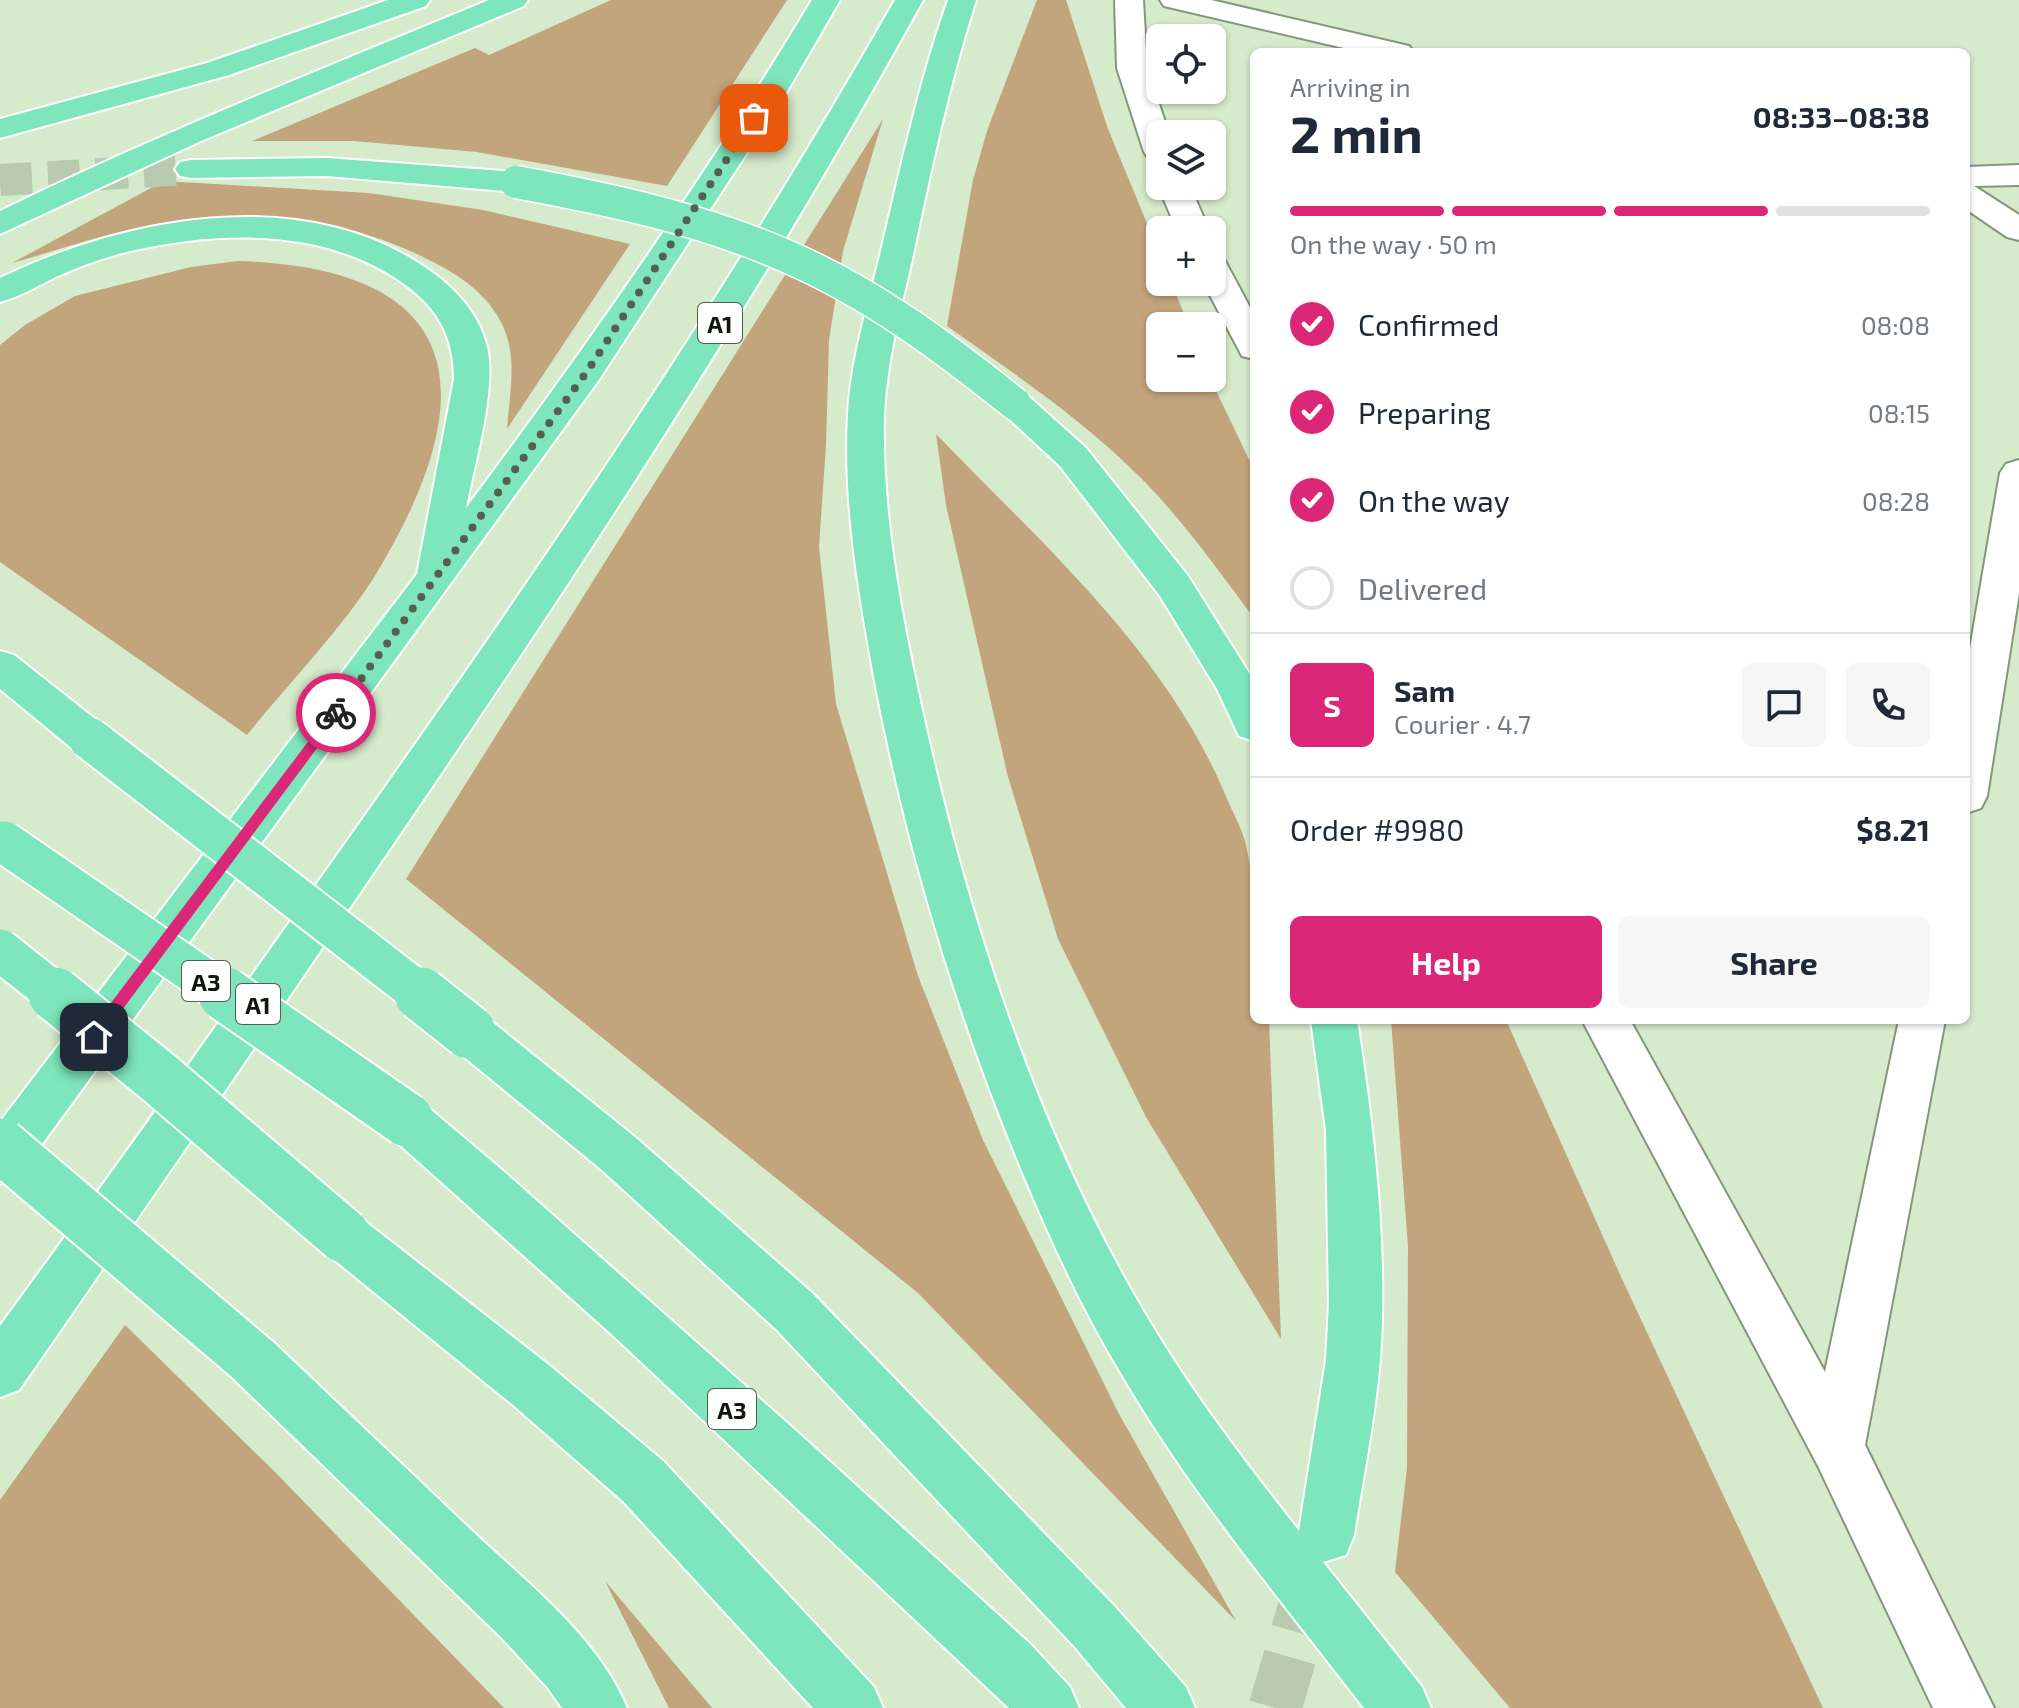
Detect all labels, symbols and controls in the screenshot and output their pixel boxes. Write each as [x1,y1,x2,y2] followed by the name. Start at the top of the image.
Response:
[1146,24,1226,392] map controls
[1146,24,1226,104] button: locate
[1290,71,1411,102] text: Arriving in
[720,84,788,152] pin
[732,96,776,140] icon: bag
[1753,98,1930,134] text: 08:33–08:38
[1290,101,1423,163] text: 2 min
[1146,120,1226,200] button: layers
[1146,216,1226,296] button: +
[1290,228,1497,259] text: On the way · 50 m
[1290,302,1334,346] icon: check
[698,303,742,343] road number: A1
[1358,306,1499,342] text: Confirmed
[1861,309,1930,340] text: 08:08
[1146,312,1226,392] button: −
[1290,390,1334,434] icon: check
[1358,394,1491,430] text: Preparing
[1868,397,1930,428] text: 08:15
[1290,478,1334,522] icon: check
[1358,482,1510,518] text: On the way
[1862,485,1930,516] text: 08:28
[1358,570,1487,606] text: Delivered
[1742,663,1826,747] button: chat
[1846,663,1930,747] button: phone
[1394,672,1455,708] text: Sam
[296,673,376,753] courier
[1323,687,1341,723] text: S
[314,691,358,735] icon: bike
[1394,708,1531,739] text: Courier · 4.7
[1290,811,1464,847] text: Order #9980
[1856,811,1930,847] text: $8.21
[1290,916,1602,1008] button: Help
[1618,916,1930,1008] button: Share
[182,961,230,1001] road number: A3
[236,984,280,1024] road number: A1
[60,1003,128,1071] pin
[72,1015,116,1059] icon: home
[708,1389,756,1429] road number: A3

